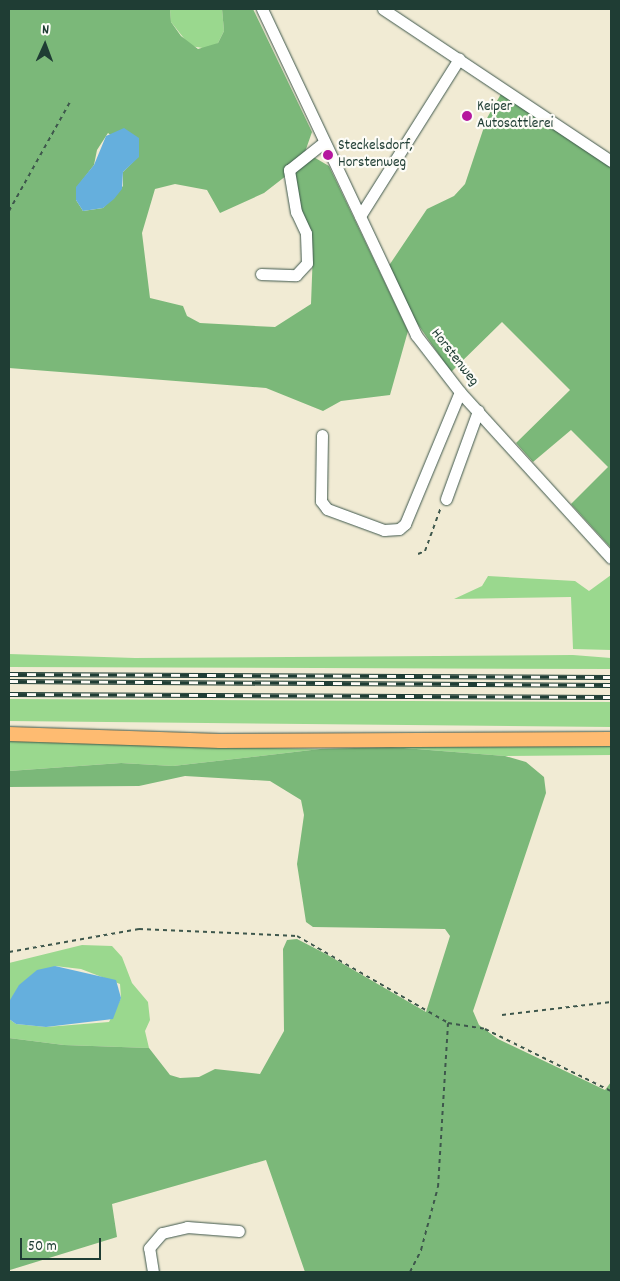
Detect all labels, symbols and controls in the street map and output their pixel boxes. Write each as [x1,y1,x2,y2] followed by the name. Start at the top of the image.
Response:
[20,20,70,70] north arrow
[42,20,49,40] text: N
[477,98,553,133] place label: Keiper Autosattlerei
[461,110,473,122] marker: Keiper Autosattlerei
[338,137,413,172] place label: Steckelsdorf, Horstenweg
[322,149,334,161] marker: Steckelsdorf, Horstenweg
[426,326,482,390] street label: Horstenweg
[22,1228,104,1260] scale bar
[28,1236,57,1258] text: 50 m

